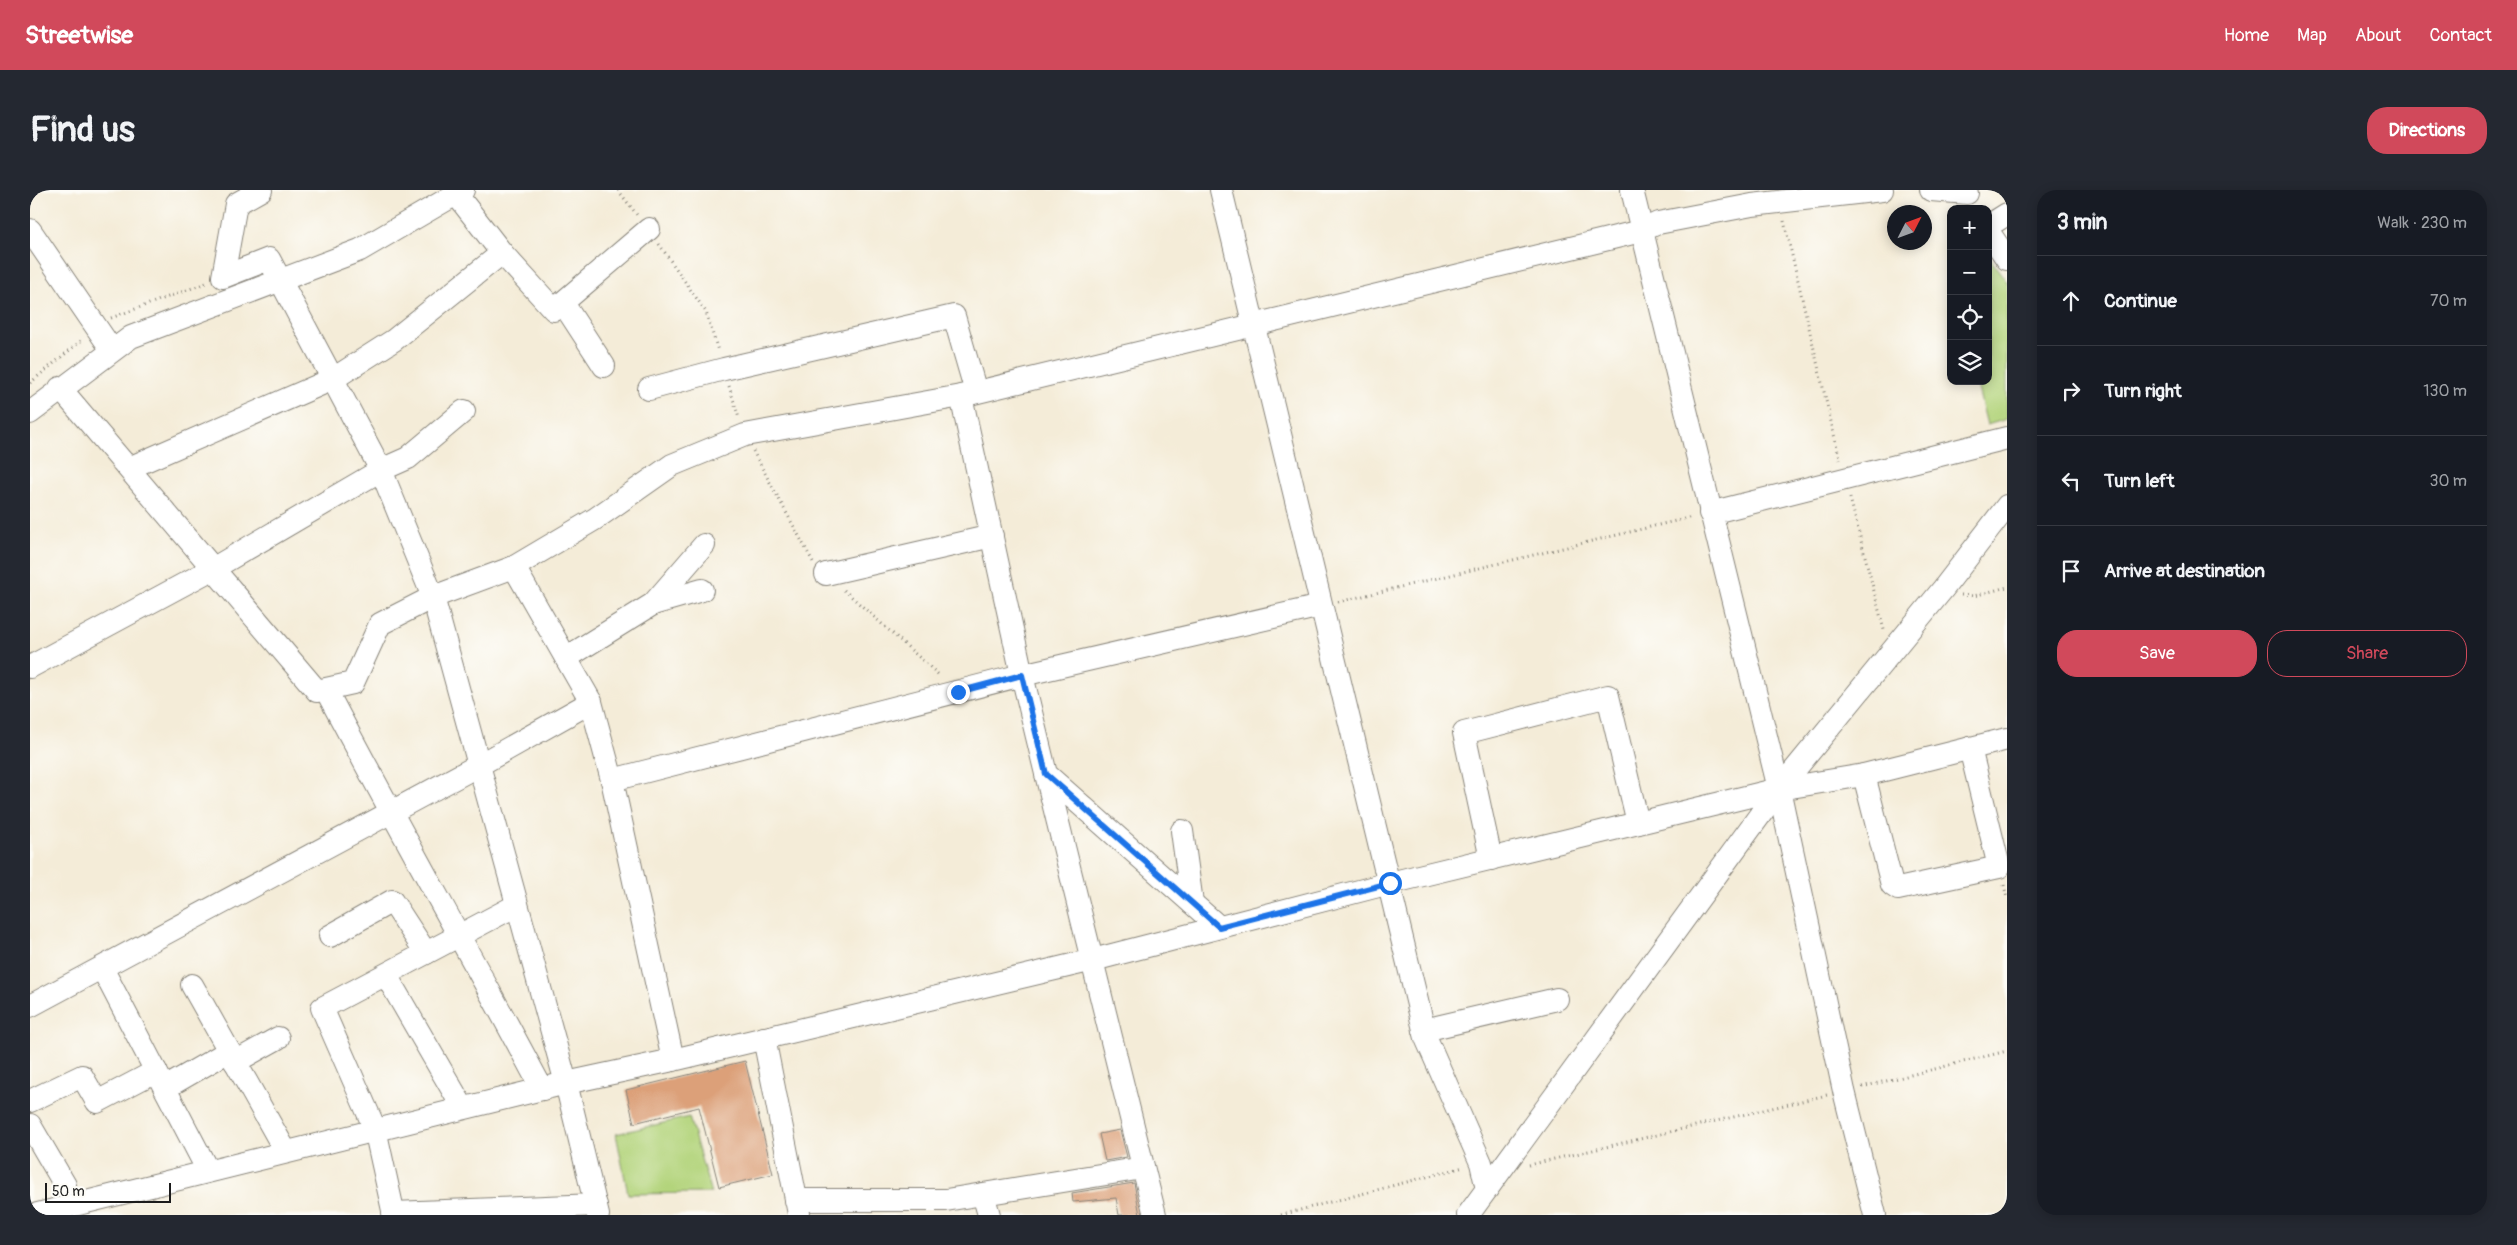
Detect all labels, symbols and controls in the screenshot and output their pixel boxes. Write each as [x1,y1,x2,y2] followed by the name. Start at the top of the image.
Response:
[25,21,133,50] text: Streetwise
[2224,24,2269,47] text: Home
[2297,24,2327,47] text: Map
[2355,24,2401,47] text: About
[2429,24,2492,47] text: Contact
[2367,107,2487,154] button: Directions
[30,108,135,152] text: Find us
[1887,205,1932,250] north arrow
[1947,205,1992,385] map controls
[1947,205,1992,250] button: +
[2057,209,2107,236] text: 3 min
[2377,213,2467,233] text: Walk · 230 m
[1947,250,1992,295] button: −
[2057,287,2085,315] icon: ahead
[2104,289,2177,313] text: Continue
[2430,291,2467,311] text: 70 m
[1947,295,1992,340] button: locate
[1947,340,1992,385] button: layers
[2057,377,2085,405] icon: right
[2104,379,2182,403] text: Turn right
[2423,381,2467,401] text: 130 m
[2057,467,2085,495] icon: left
[2104,469,2174,493] text: Turn left
[2429,471,2467,491] text: 30 m
[2057,557,2085,585] icon: arrive
[2104,559,2265,583] text: Arrive at destination
[2057,630,2257,677] button: Save
[2267,630,2467,677] button: Share
[947,681,970,704] route end
[1379,872,1402,895] route start
[45,1180,171,1203] scale bar
[52,1183,85,1200] text: 50 m

